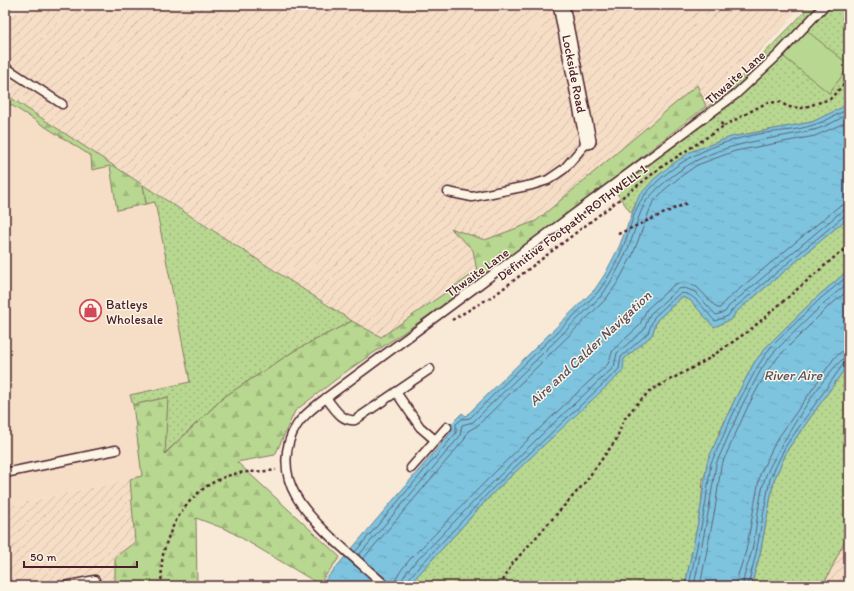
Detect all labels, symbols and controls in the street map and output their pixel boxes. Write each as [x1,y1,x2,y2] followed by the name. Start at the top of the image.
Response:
[559,33,589,114] street label: Lockside Road
[702,47,768,107] street label: Thwaite Lane
[494,161,650,284] street label: Definitive Footpath ROTHWELL 1
[443,245,512,300] street label: Thwaite Lane
[526,287,655,410] water label: Aire and Calder Navigation
[106,297,163,327] place label: Batleys Wholesale
[78,298,104,324] shop icon: Batleys Wholesale
[764,367,823,384] water label: River Aire
[24,543,137,569] scale bar
[30,550,56,564] text: 50 m

